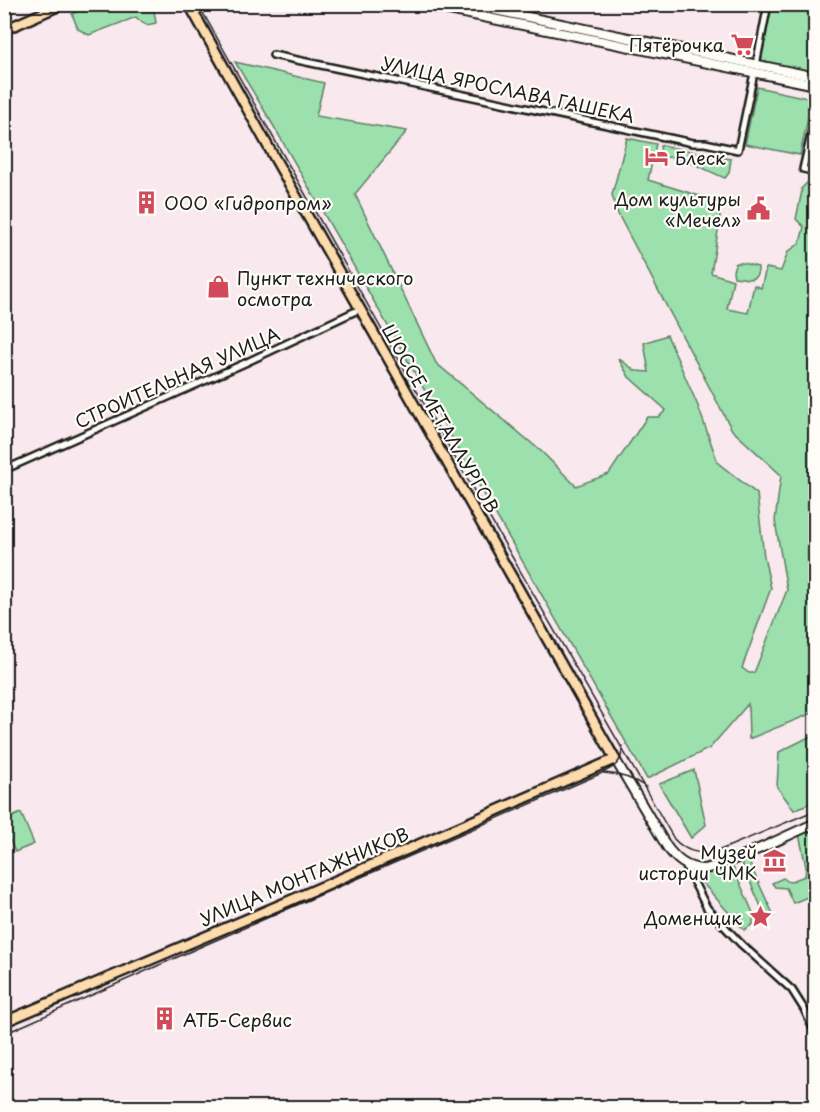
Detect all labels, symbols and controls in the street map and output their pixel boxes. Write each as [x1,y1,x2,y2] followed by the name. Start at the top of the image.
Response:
[629,31,725,58] place label: Пятёрочка
[729,31,755,57] supermarket icon: Пятёрочка
[379,49,637,129] street label: УЛИЦА ЯРОСЛАВА ГАШЕКА
[644,144,670,170] hotel icon: Блеск
[675,144,726,171] place label: Блеск
[614,185,741,233] place label: Дом культуры «Мечел»
[133,189,159,215] building icon: ООО «Гидропром»
[164,189,332,216] place label: ООО «Гидропром»
[746,195,772,221] public building icon: Дом культуры «Мечел»
[237,264,413,312] place label: Пункт технического осмотра
[206,274,232,300] shop icon: Пункт технического осмотра
[376,318,506,518] street label: ШОССЕ МЕТАЛЛУРГОВ
[70,320,284,434] street label: СТРОИТЕЛЬНАЯ УЛИЦА
[195,820,413,932] street label: УЛИЦА МОНТАЖНИКОВ
[638,838,757,886] place label: Музей истории ЧМК
[762,848,788,874] museum icon: Музей истории ЧМК
[643,904,742,931] place label: Доменщик
[747,904,773,930] place icon: Доменщик
[152,1006,178,1032] building icon: АТБ-Сервис
[183,1006,292,1033] place label: АТБ-Сервис

